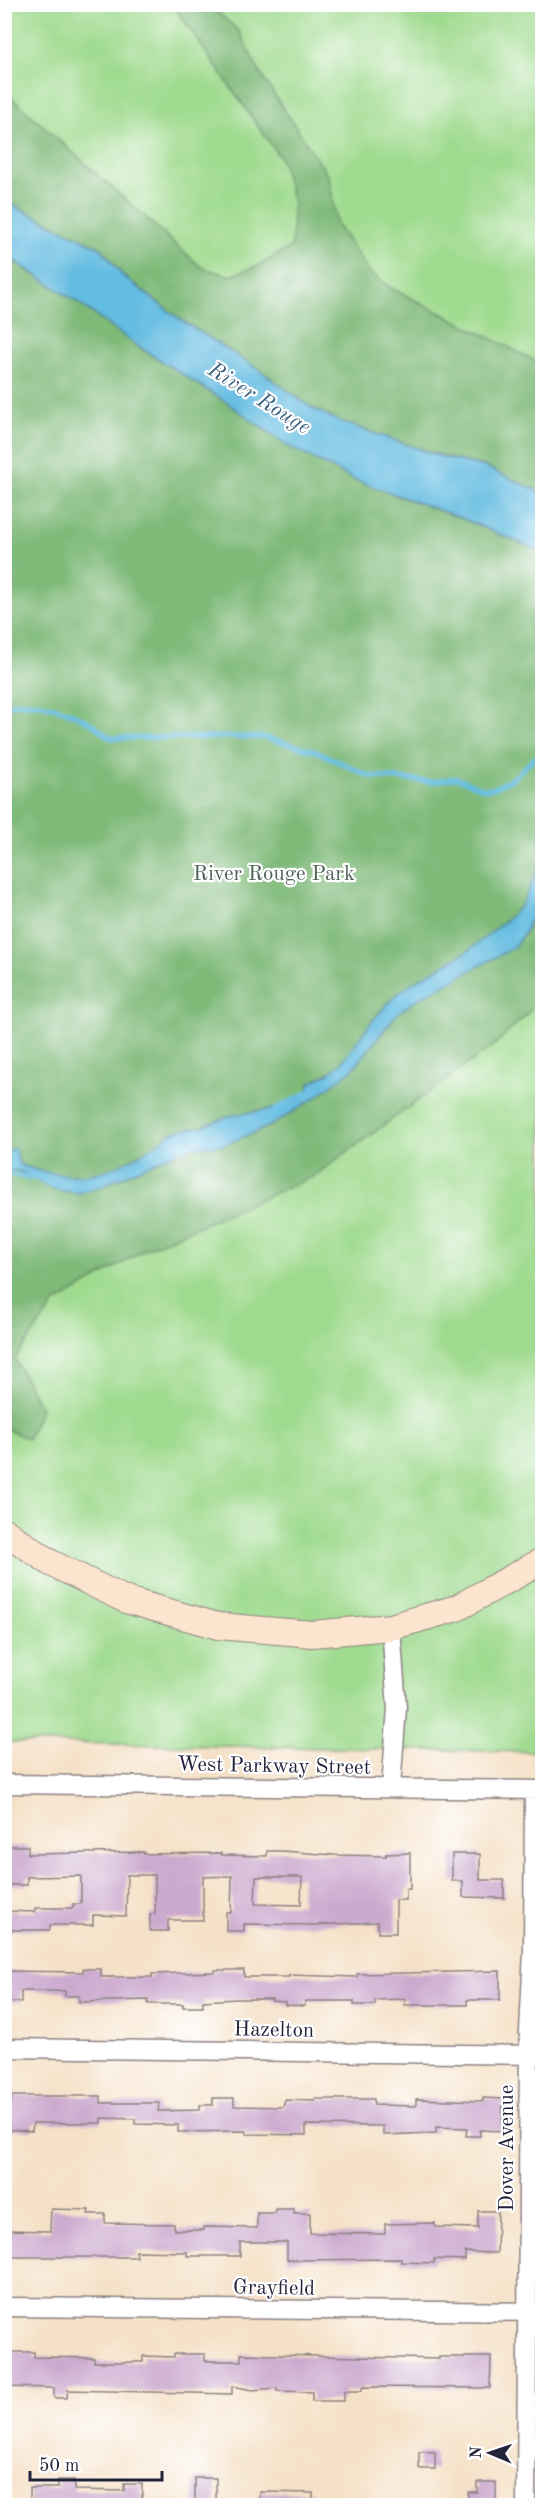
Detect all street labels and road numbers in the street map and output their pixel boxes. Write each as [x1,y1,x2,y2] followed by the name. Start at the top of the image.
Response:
[177,1754,371,1779] street label: West Parkway Street
[233,2019,314,2042] street label: Hazelton
[497,2085,518,2211] street label: Dover Avenue
[233,2277,315,2300] street label: Grayfield

